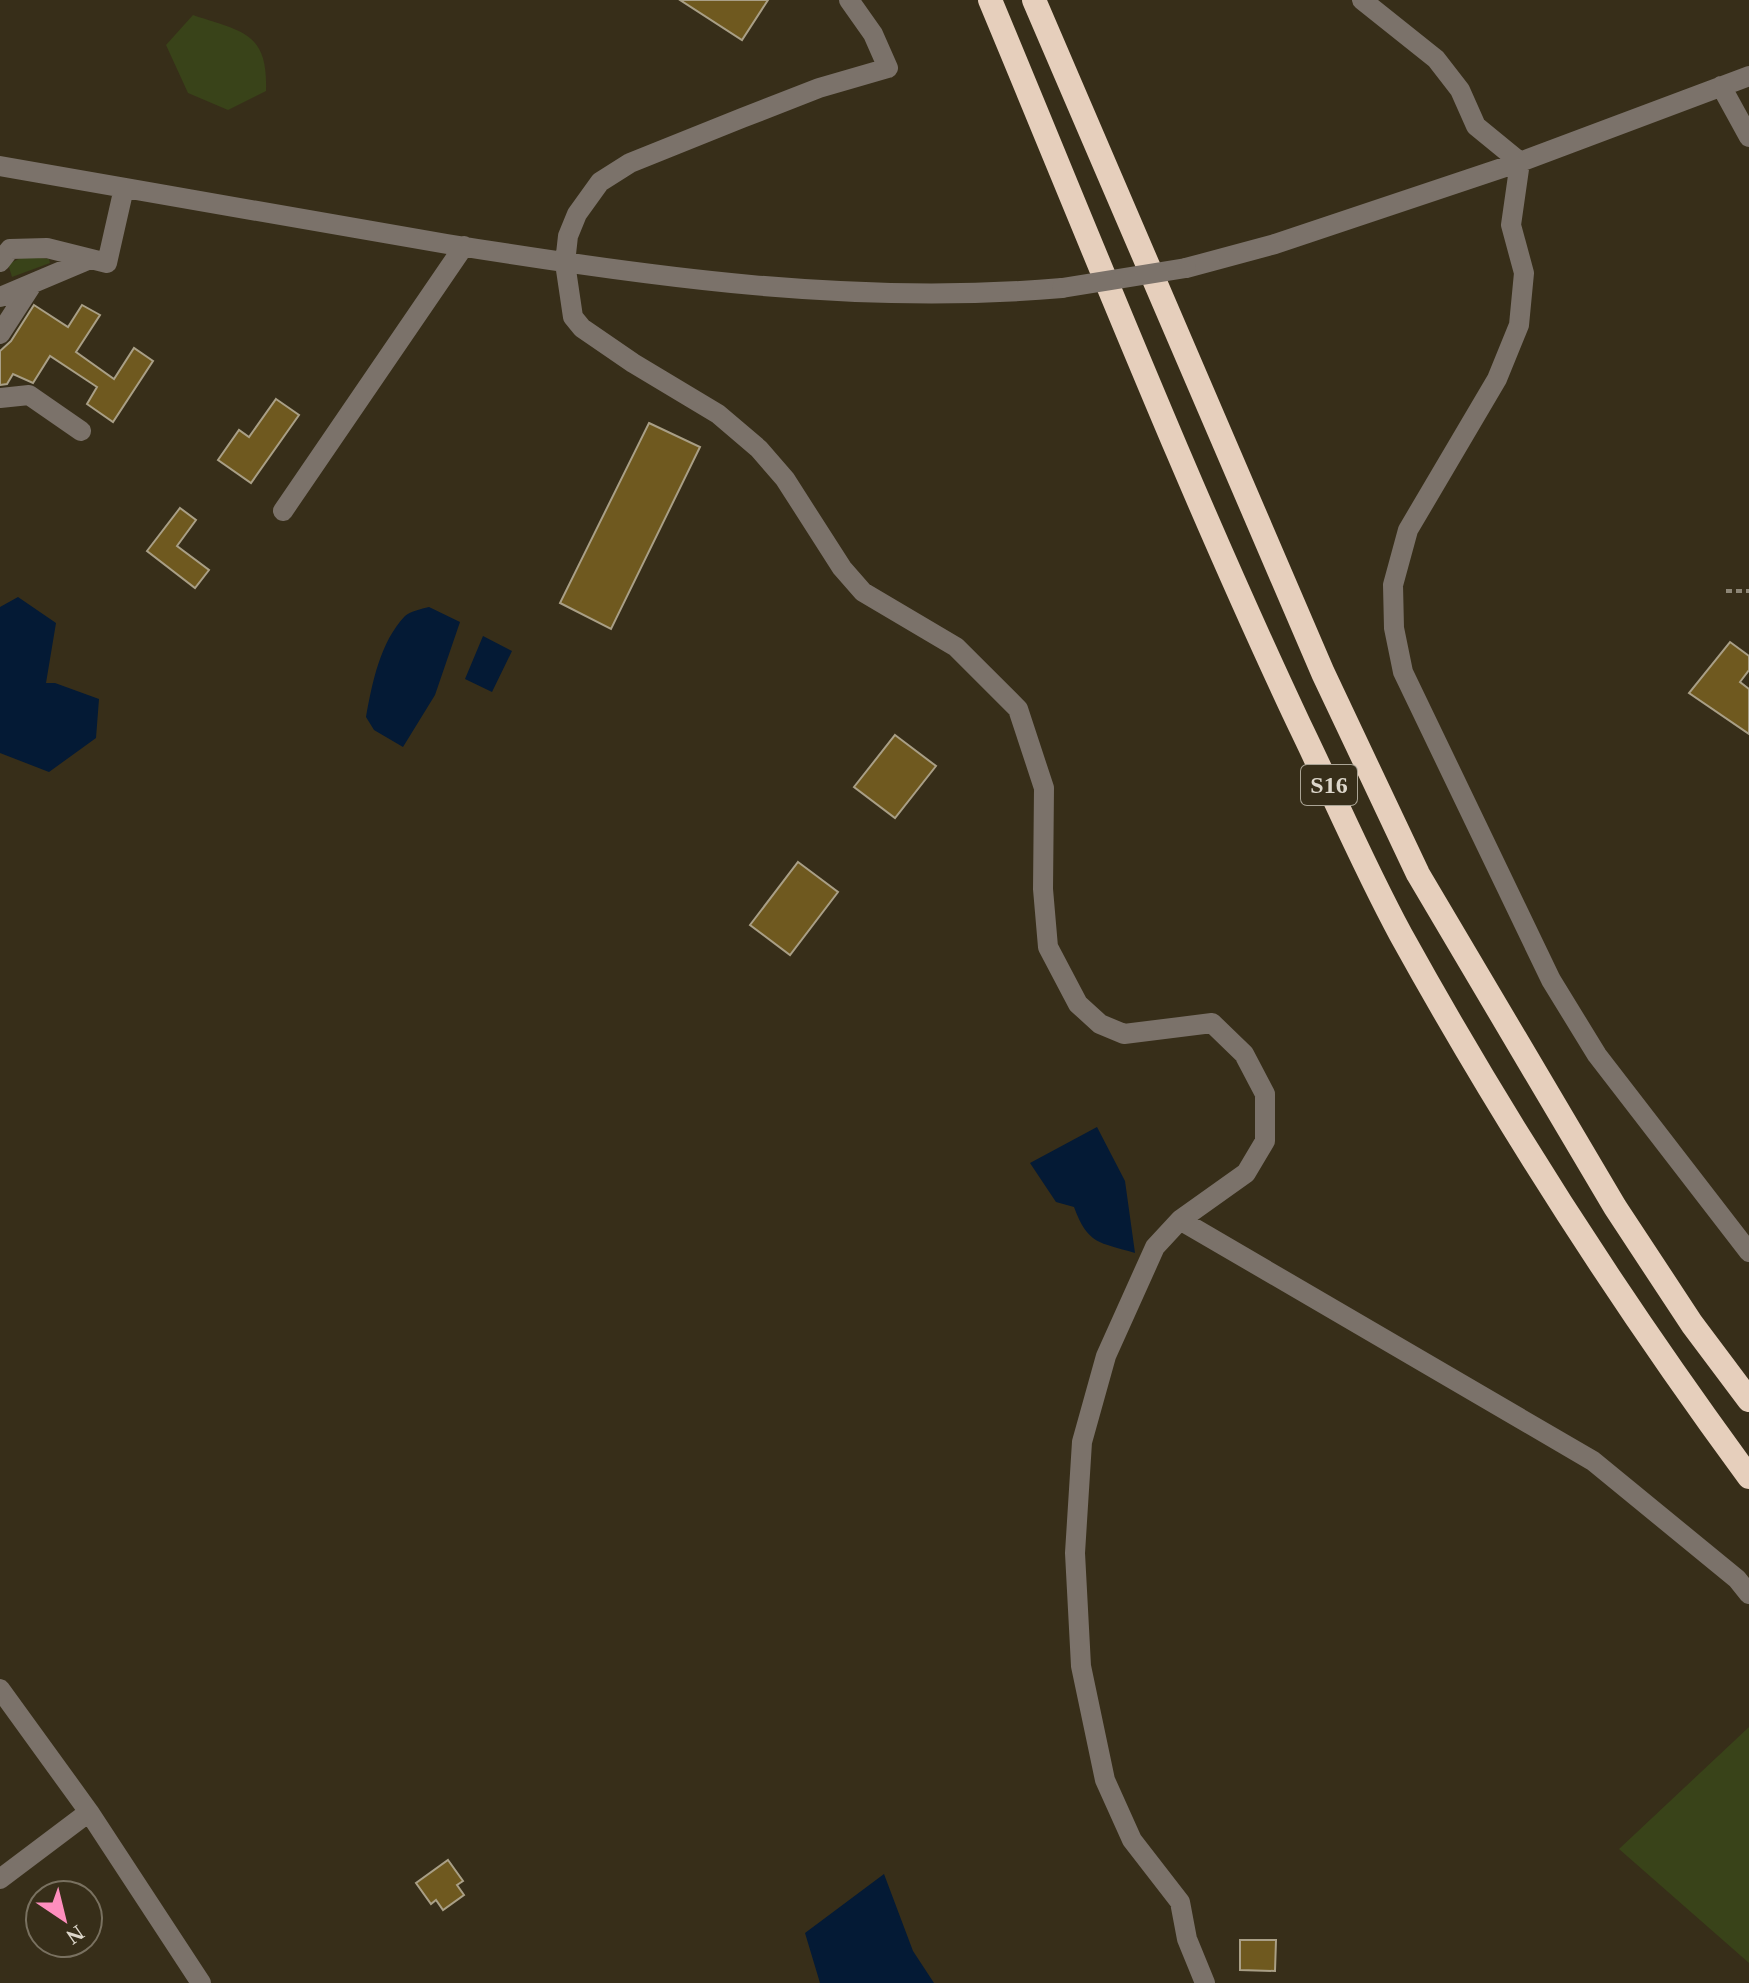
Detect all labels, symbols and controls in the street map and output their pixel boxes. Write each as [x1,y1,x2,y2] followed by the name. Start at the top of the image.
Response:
[1301,765,1357,805] road number: S16
[24,1879,104,1959] north arrow
[61,1920,89,1950] text: N

